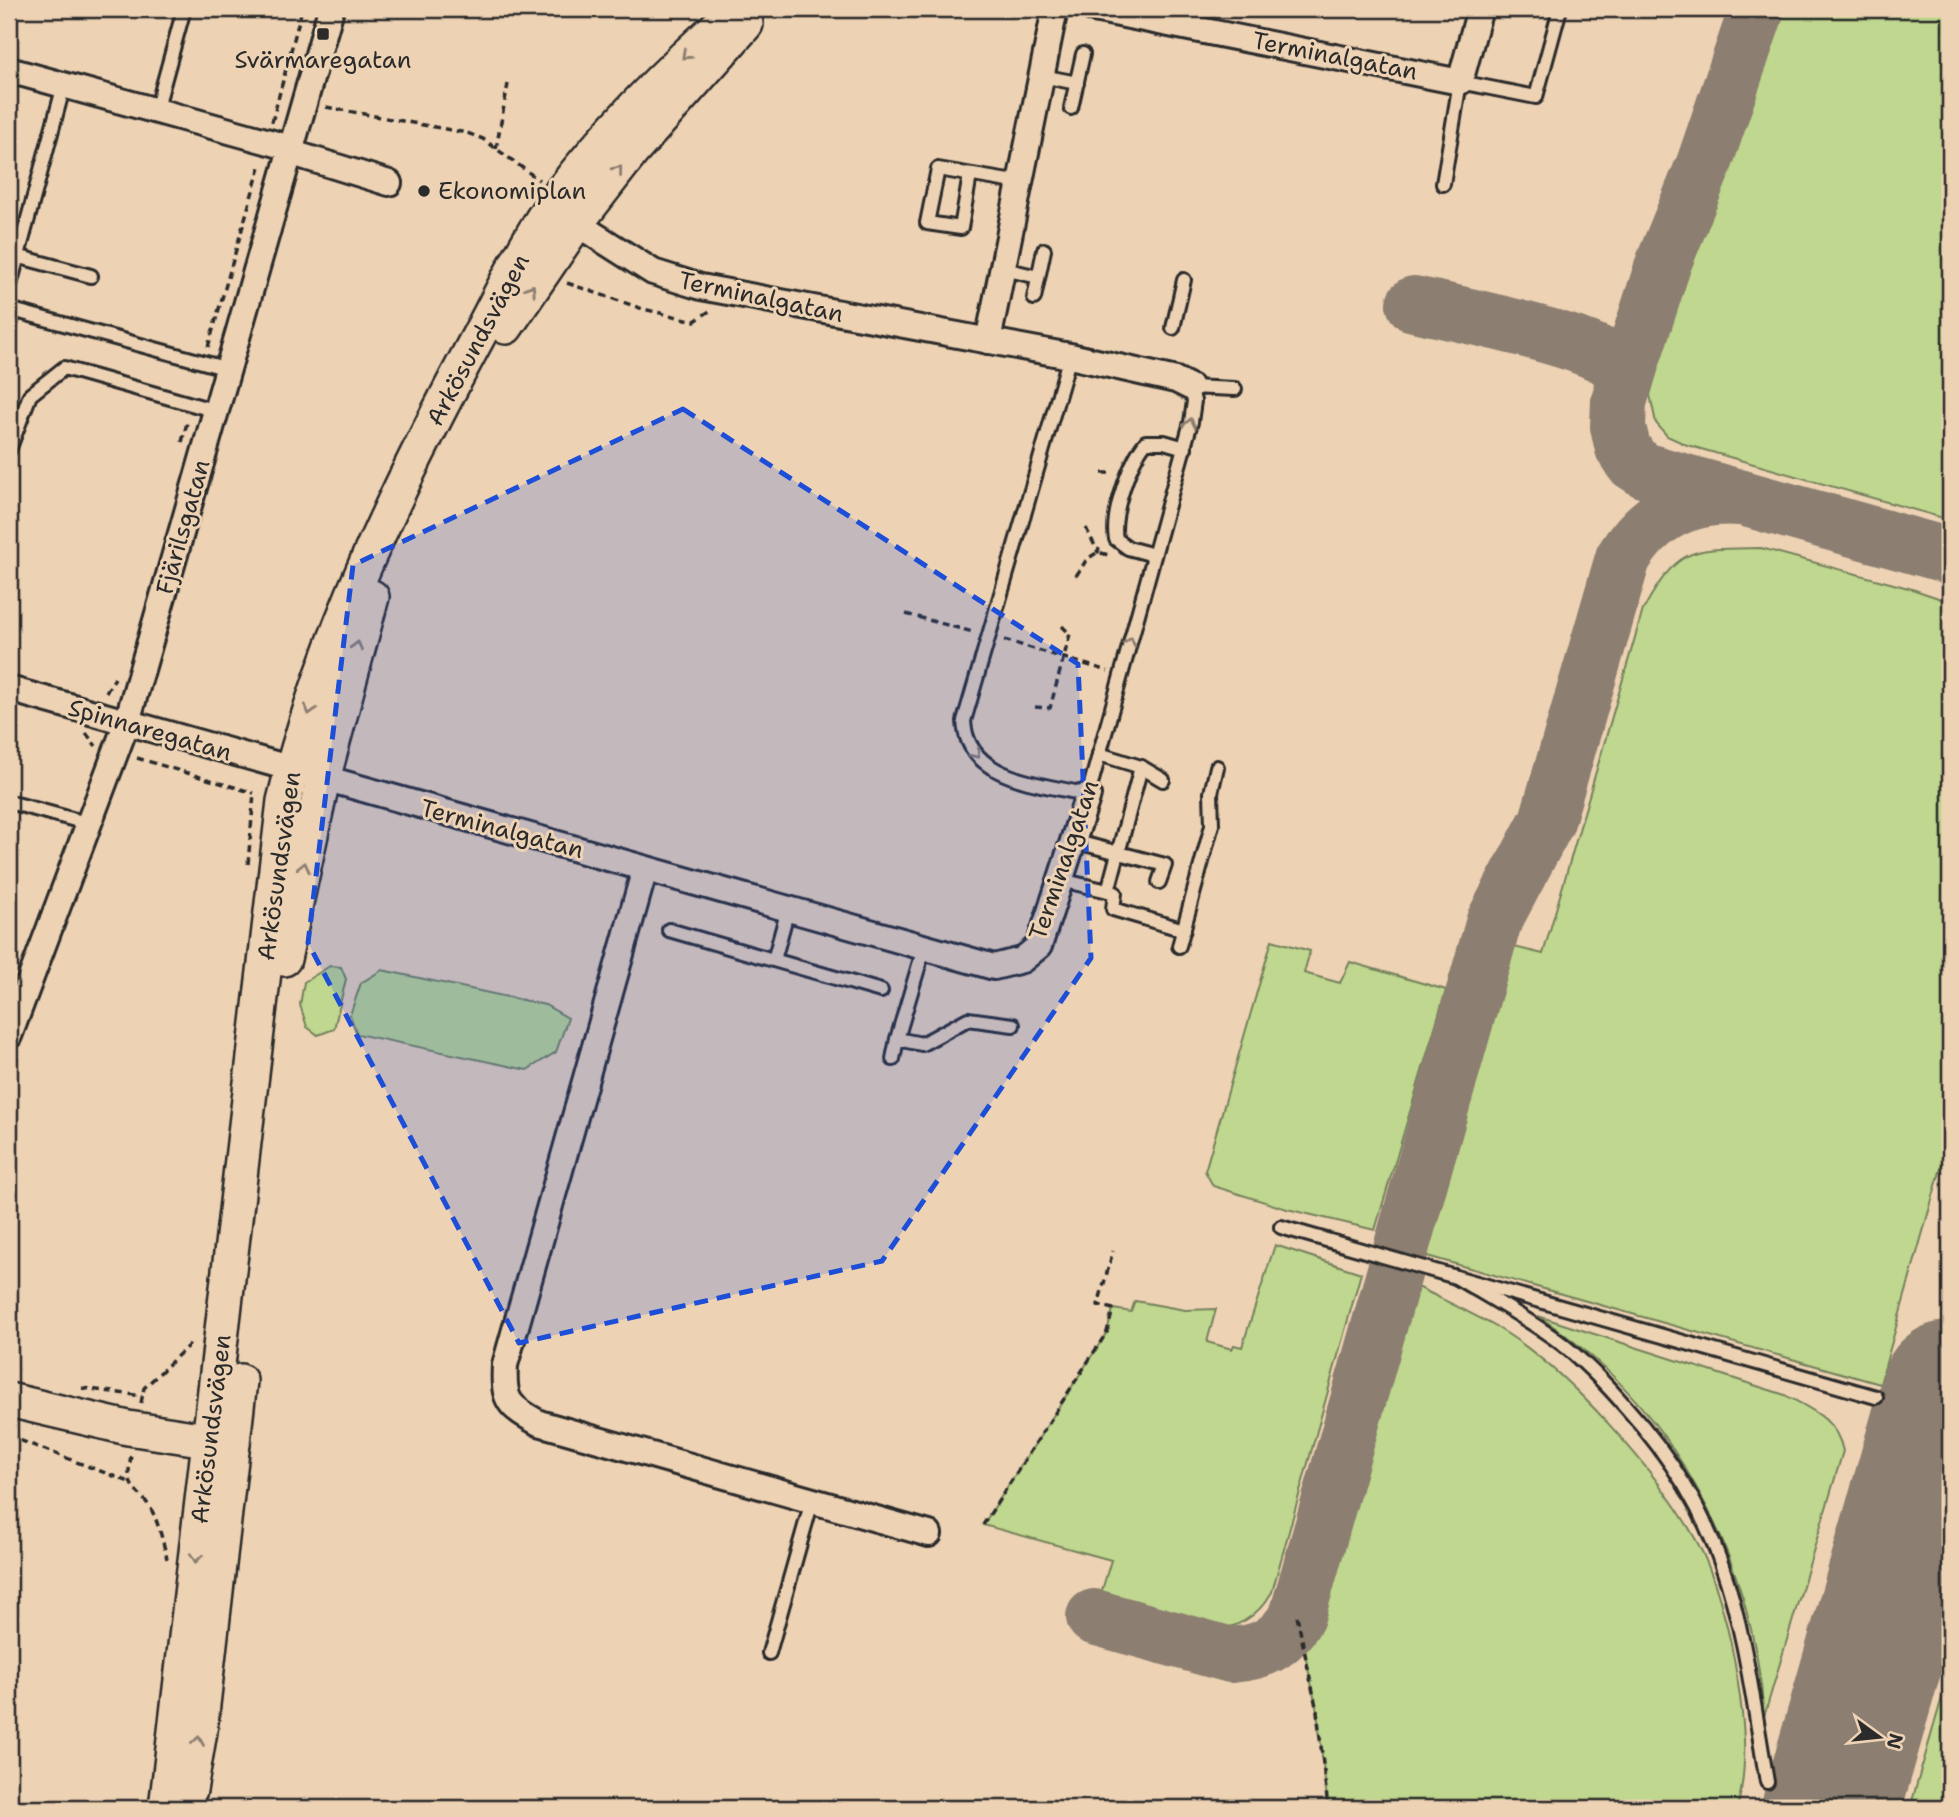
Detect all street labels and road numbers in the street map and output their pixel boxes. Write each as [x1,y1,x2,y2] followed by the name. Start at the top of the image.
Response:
[1250,24,1420,88] street label: Terminalgatan
[419,248,537,432] street label: Arkösundsvägen
[676,264,846,330] street label: Terminalgatan
[148,456,218,598] street label: Fjärilsgatan
[65,691,235,769] street label: Spinnaregatan
[250,769,308,963] street label: Arkösundsvägen
[1022,776,1106,944] street label: Terminalgatan
[417,792,587,866] street label: Terminalgatan
[184,1332,238,1526] street label: Arkösundsvägen

